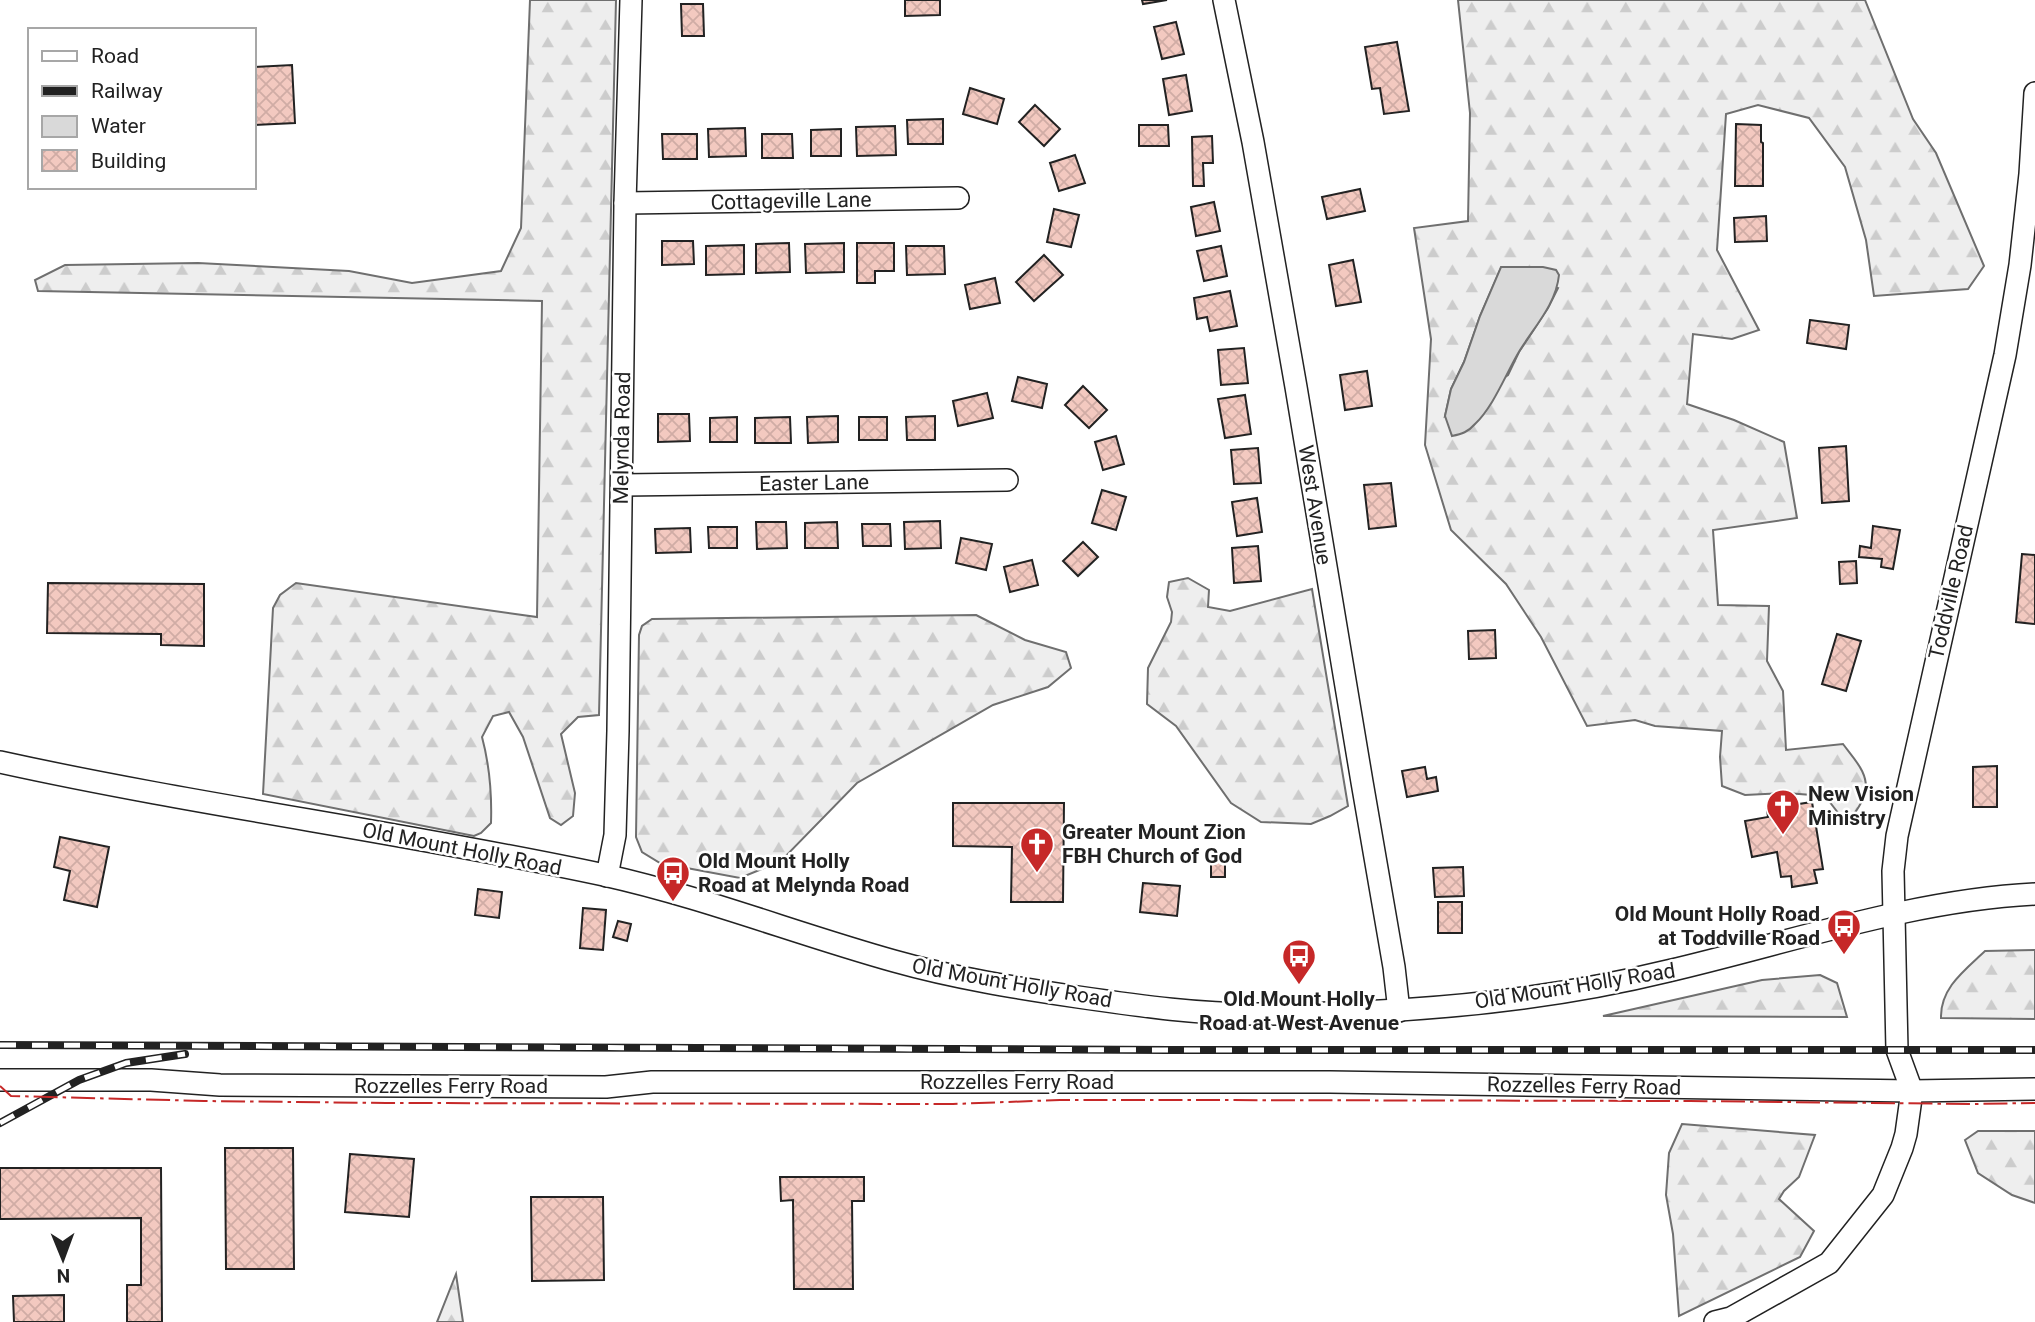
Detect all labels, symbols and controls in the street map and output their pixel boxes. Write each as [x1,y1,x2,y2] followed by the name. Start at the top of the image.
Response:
[28,28,256,189] legend
[91,44,139,68] text: Road
[91,79,163,103] text: Railway
[91,114,146,138] text: Water
[91,149,166,173] text: Building
[710,188,872,214] street label: Cottageville Lane
[609,371,635,505] street label: Melynda Road
[1294,443,1336,567] street label: West Avenue
[759,470,869,496] street label: Easter Lane
[1924,522,1978,662] street label: Toddville Road
[1808,782,1914,830] place label: New Vision Ministry
[1764,787,1802,836] church icon: New Vision Ministry
[360,818,564,880] street label: Old Mount Holly Road
[1062,820,1246,868] place label: Greater Mount Zion FBH Church of God
[1018,825,1056,874] church icon: Greater Mount Zion FBH Church of God
[698,849,909,897] place label: Old Mount Holly Road at Melynda Road
[654,854,692,903] bus stop icon: Old Mount Holly Road at Melynda Road
[1615,902,1820,950] place label: Old Mount Holly Road at Toddville Road
[1825,907,1863,956] bus stop icon: Old Mount Holly Road at Toddville Road
[1280,937,1318,986] bus stop icon: Old Mount Holly Road at West Avenue
[910,954,1114,1012] street label: Old Mount Holly Road
[1473,958,1677,1014] street label: Old Mount Holly Road
[1199,987,1399,1035] place label: Old Mount Holly Road at West Avenue
[920,1070,1114,1094] street label: Rozzelles Ferry Road
[1487,1072,1681,1100] street label: Rozzelles Ferry Road
[354,1074,548,1098] street label: Rozzelles Ferry Road
[28,1224,98,1294] north arrow
[56,1264,70,1287] text: N

